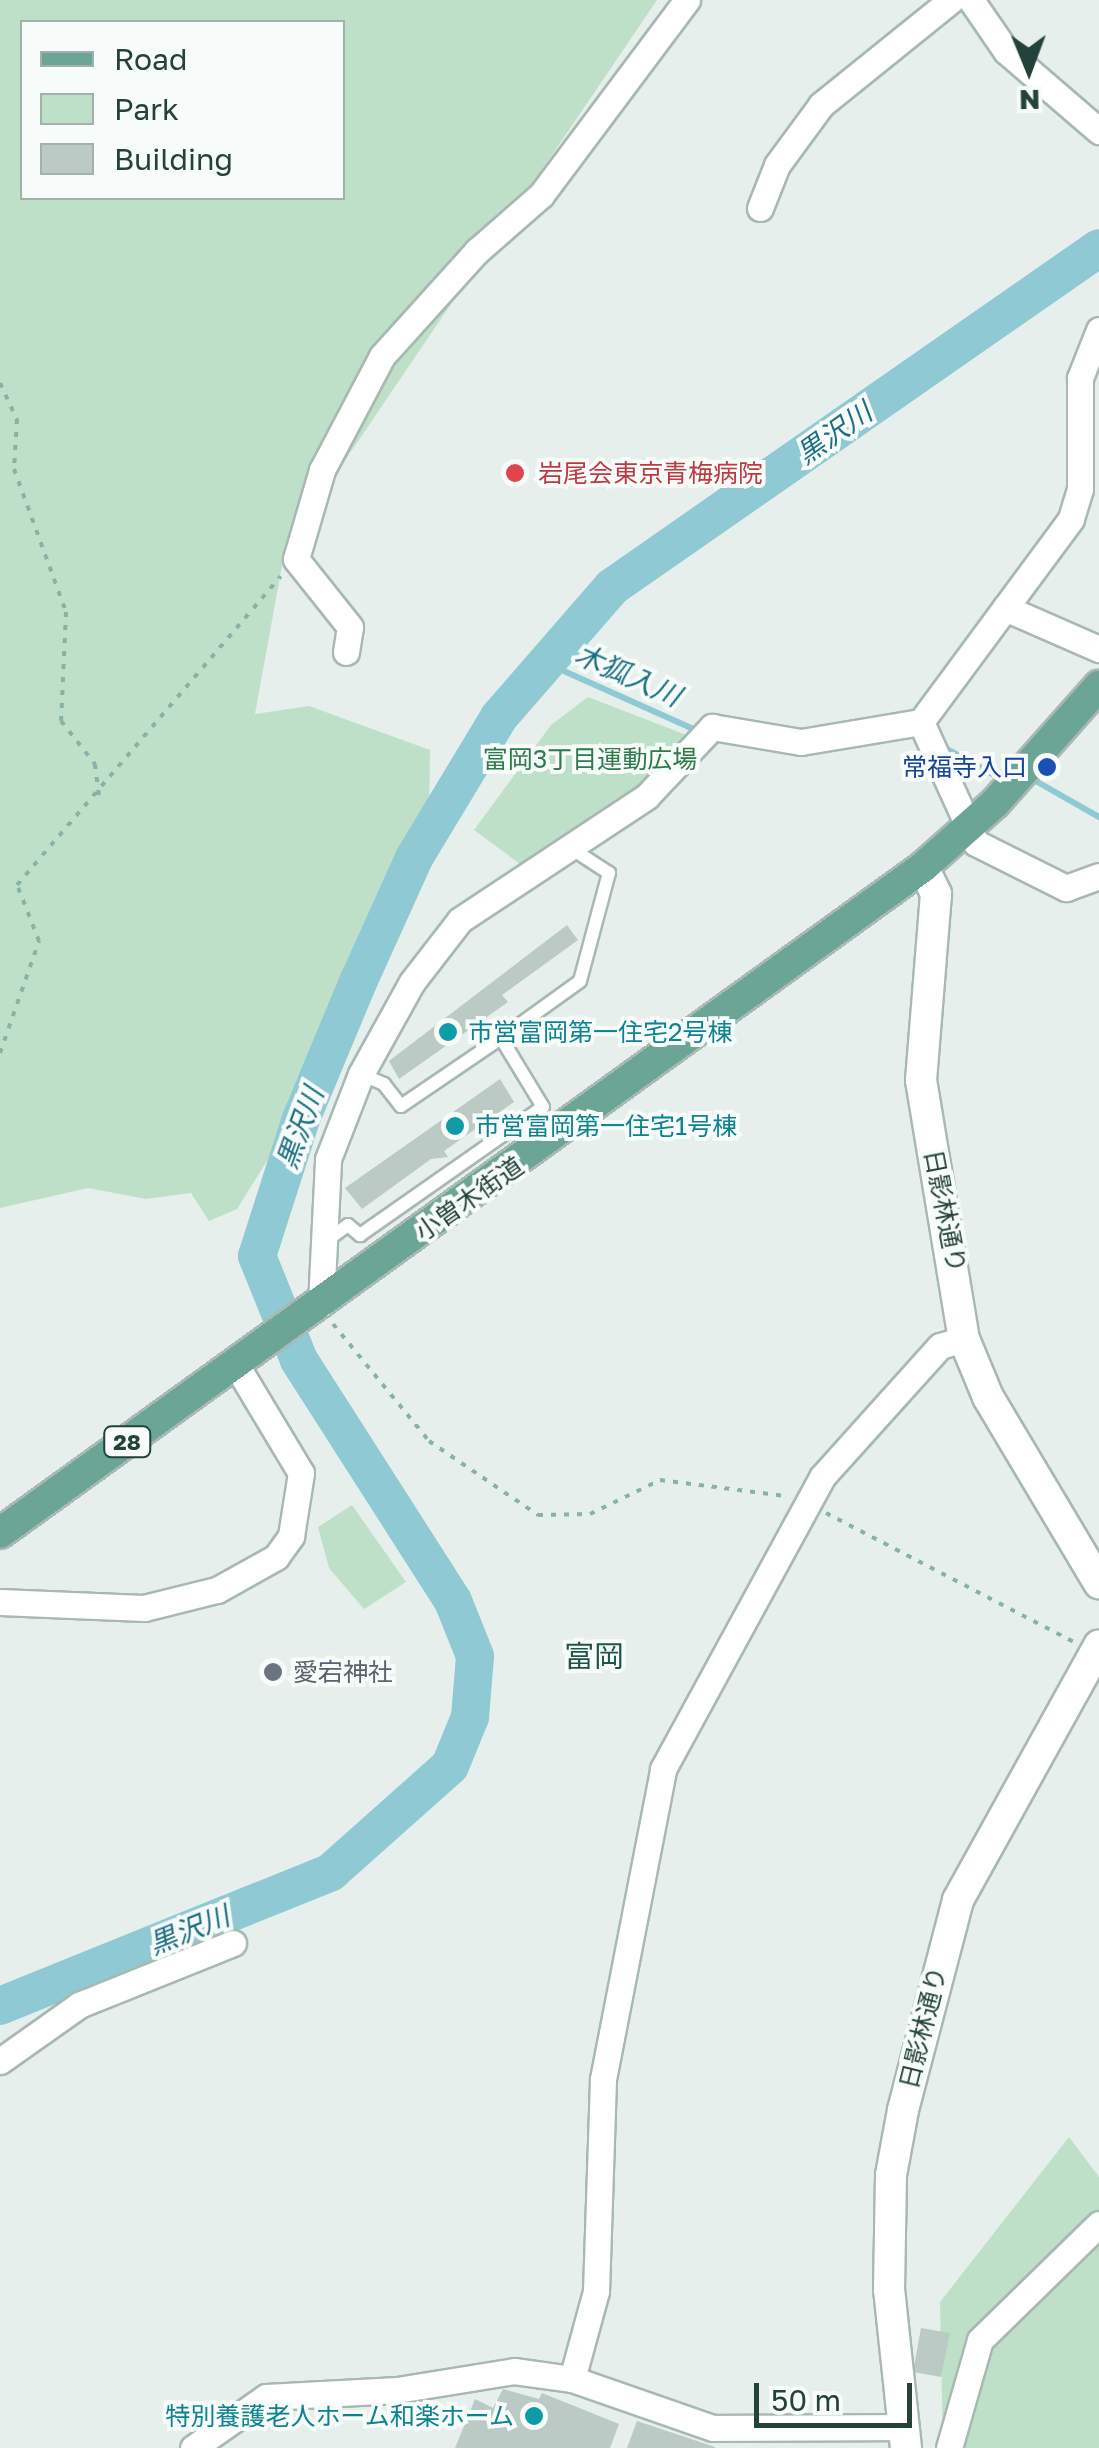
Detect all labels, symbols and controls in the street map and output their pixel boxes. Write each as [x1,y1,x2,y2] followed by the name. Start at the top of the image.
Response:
[20,20,345,200] legend
[979,20,1079,120] north arrow
[114,41,188,77] text: Road
[1019,84,1040,117] text: N
[114,91,179,127] text: Park
[114,141,233,177] text: Building
[790,395,878,471] water label: 黒沢川
[538,458,763,488] place label: 岩尾会東京青梅病院
[502,460,528,486] marker: 岩尾会東京青梅病院
[570,637,686,713] water label: 木狐入川
[483,744,697,774] park label: 富岡3丁目運動広場
[902,752,1027,782] place label: 常福寺入口
[1036,756,1058,778] marker: 常福寺入口
[468,1017,732,1047] place label: 市営富岡第一住宅2号棟
[437,1021,459,1043] marker: 市営富岡第一住宅2号棟
[270,1083,330,1173] water label: 黒沢川
[475,1111,737,1141] place label: 市営富岡第一住宅1号棟
[444,1115,466,1137] marker: 市営富岡第一住宅1号棟
[918,1147,972,1275] street label: 日影林通り
[409,1151,529,1247] street label: 小曽木街道
[102,1425,152,1459] road number: 28
[564,1638,624,1674] district label: 富岡
[293,1657,393,1687] place label: 愛宕神社
[262,1661,284,1683] marker: 愛宕神社
[144,1899,234,1961] water label: 黒沢川
[893,1964,953,2092] street label: 日影林通り
[759,2363,916,2425] scale bar
[771,2382,841,2418] text: 50 m
[164,2401,514,2431] place label: 特別養護老人ホーム和楽ホーム
[523,2405,545,2427] marker: 特別養護老人ホーム和楽ホーム

